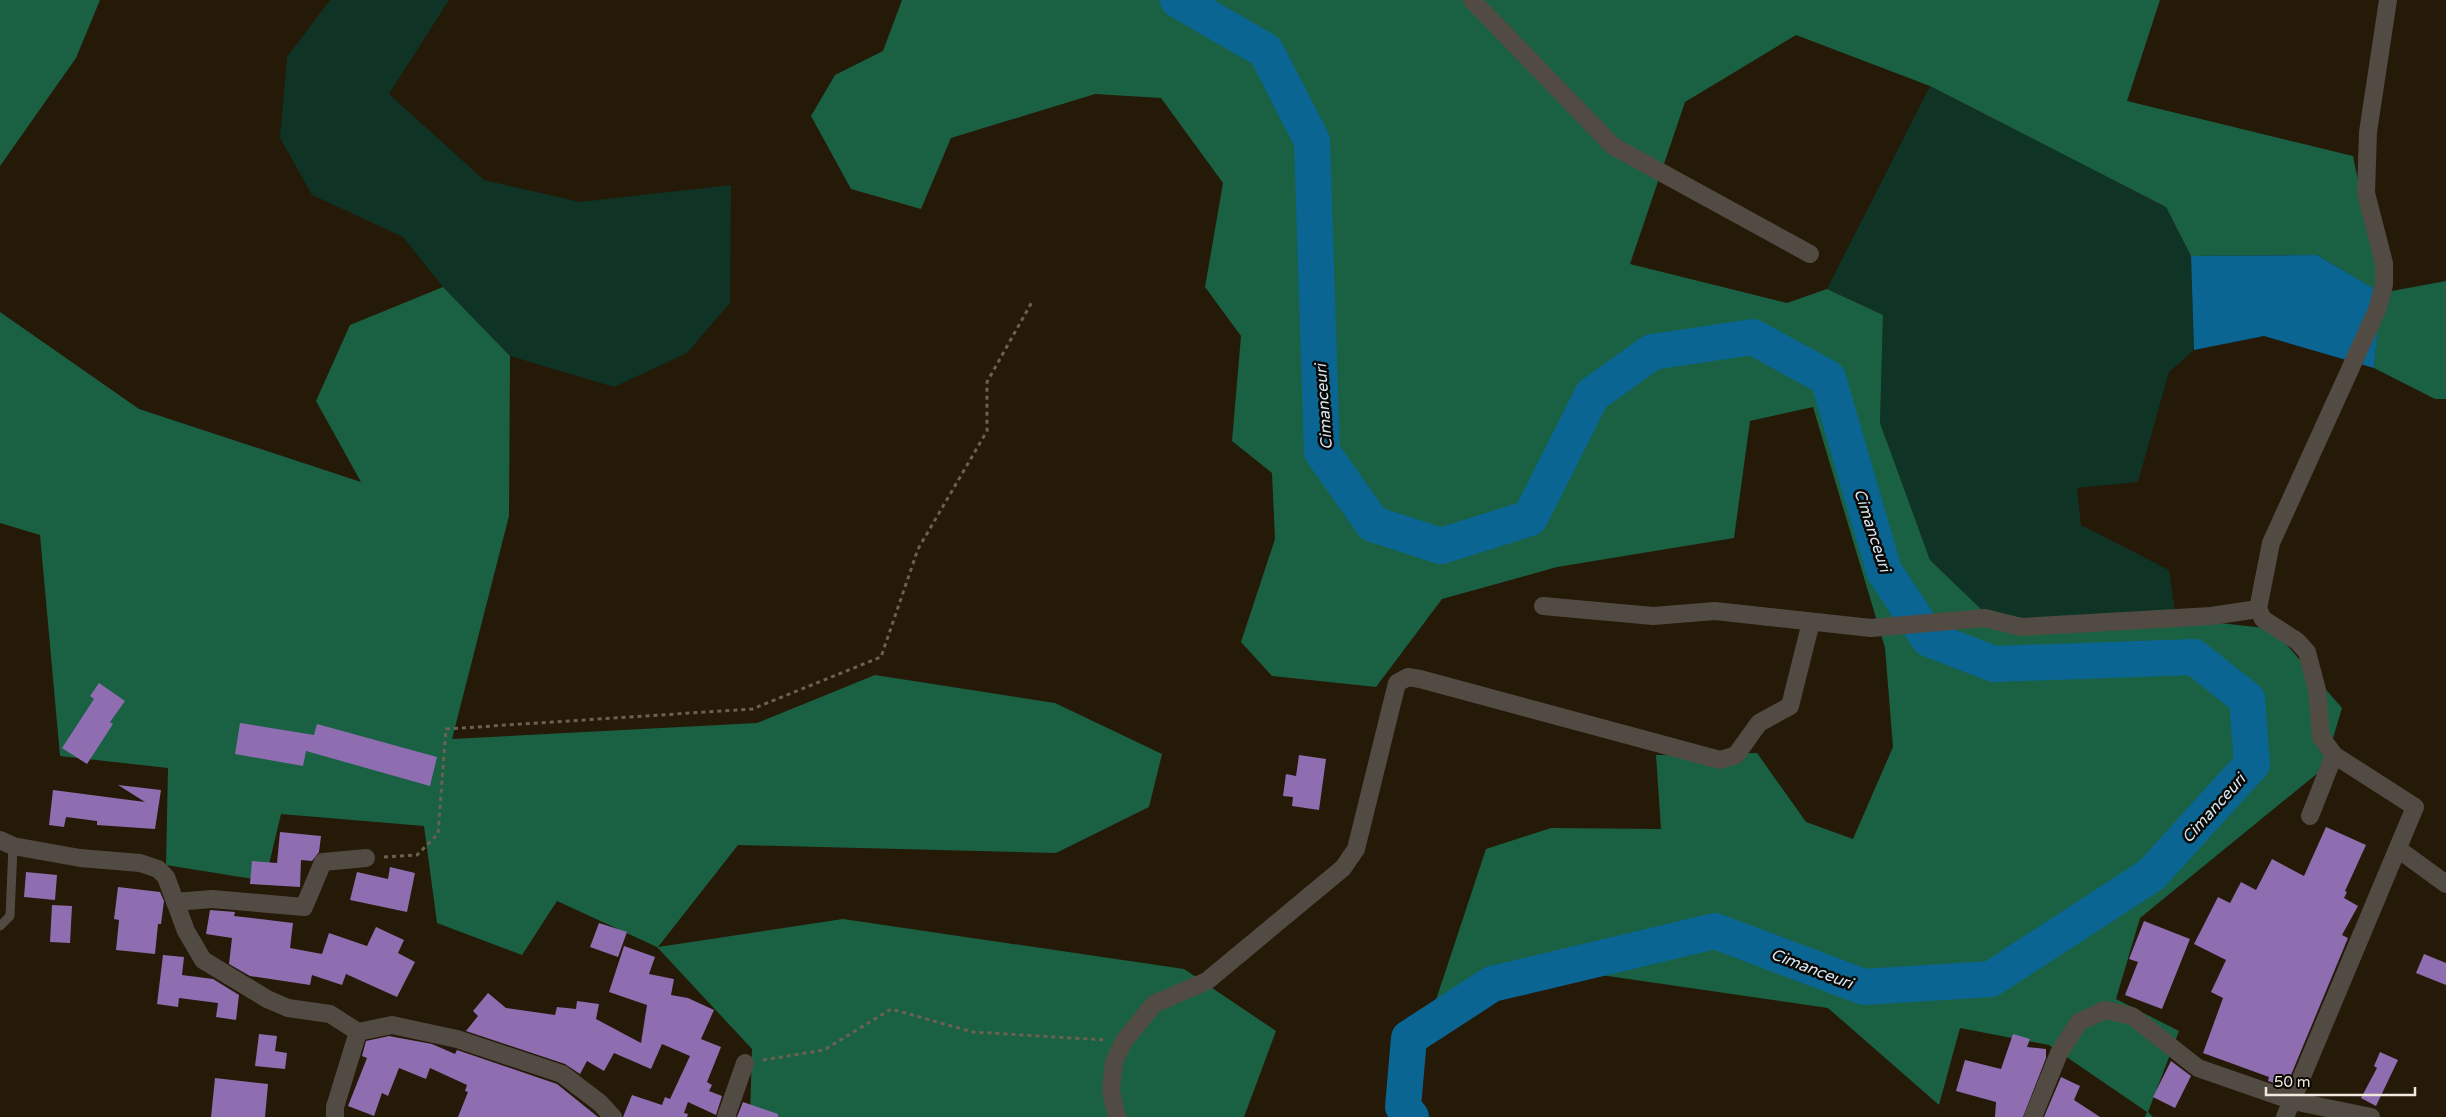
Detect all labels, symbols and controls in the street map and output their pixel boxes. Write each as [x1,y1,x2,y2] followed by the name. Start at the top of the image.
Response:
[1311,361,1337,450] water label: Cimanceuri
[1849,486,1895,576] water label: Cimanceuri
[2178,769,2251,847] water label: Cimanceuri
[1768,944,1857,994] water label: Cimanceuri
[2266,1064,2415,1096] scale bar
[2274,1073,2311,1091] text: 50 m

